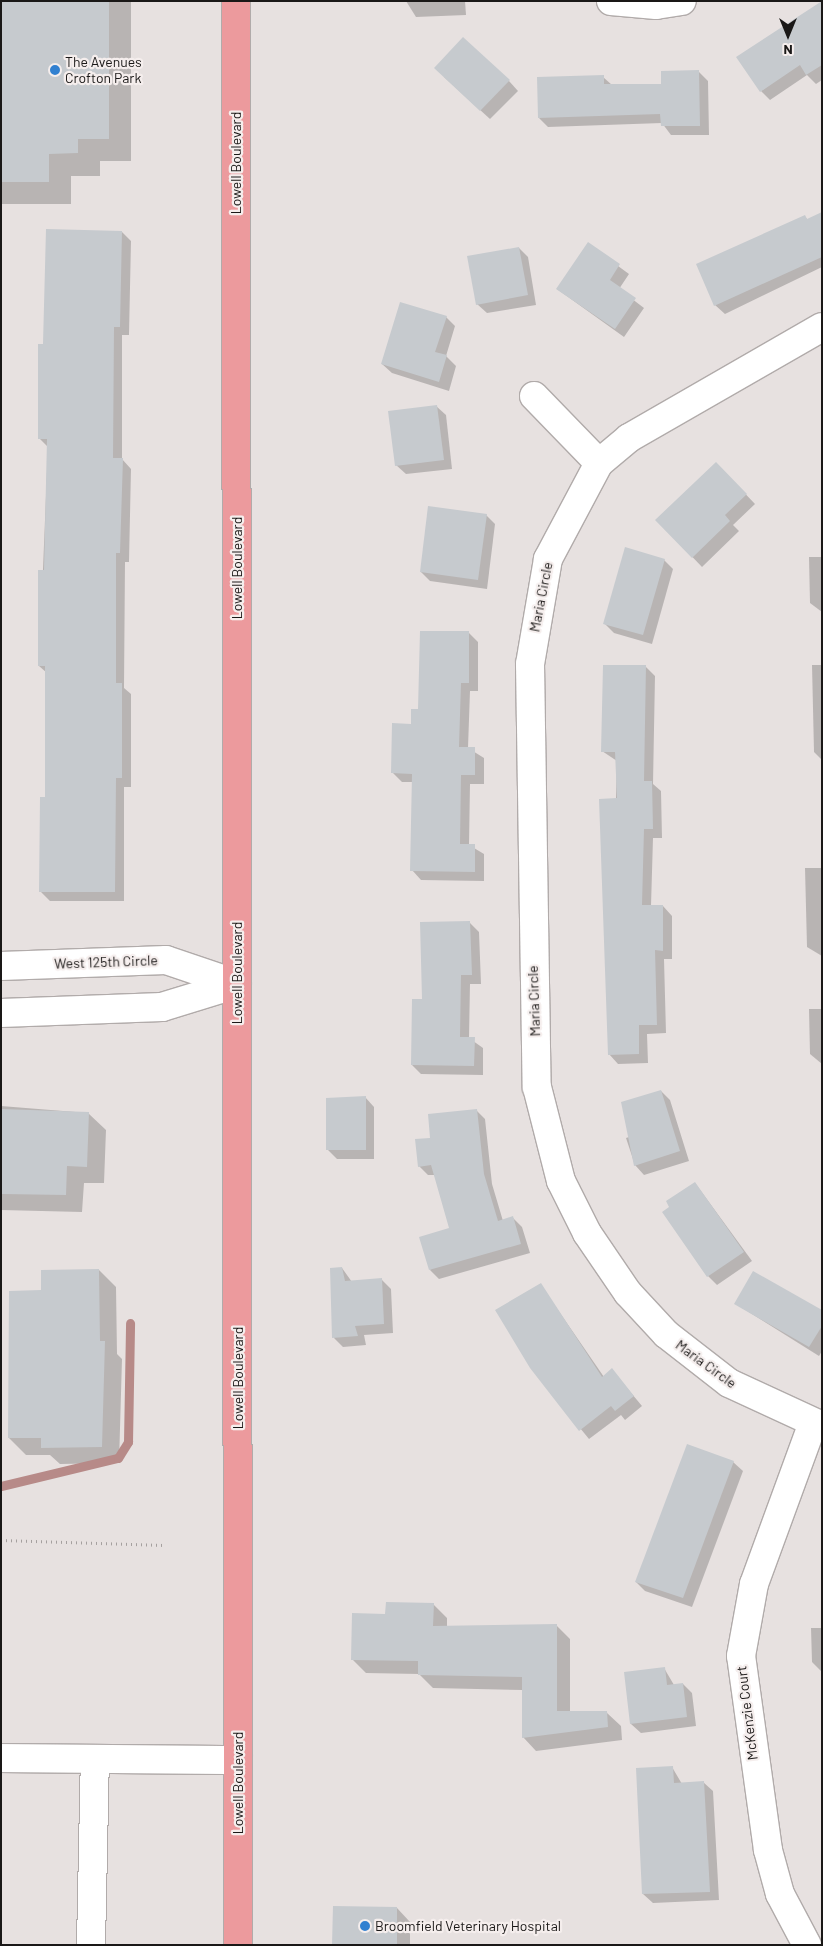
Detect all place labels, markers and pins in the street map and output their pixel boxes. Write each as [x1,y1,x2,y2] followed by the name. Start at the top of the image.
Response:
[65,54,142,86] place label: The Avenues Crofton Park
[49,64,61,76] marker: The Avenues Crofton Park
[375,1918,561,1934] place label: Broomfield Veterinary Hospital
[359,1920,371,1932] marker: Broomfield Veterinary Hospital

